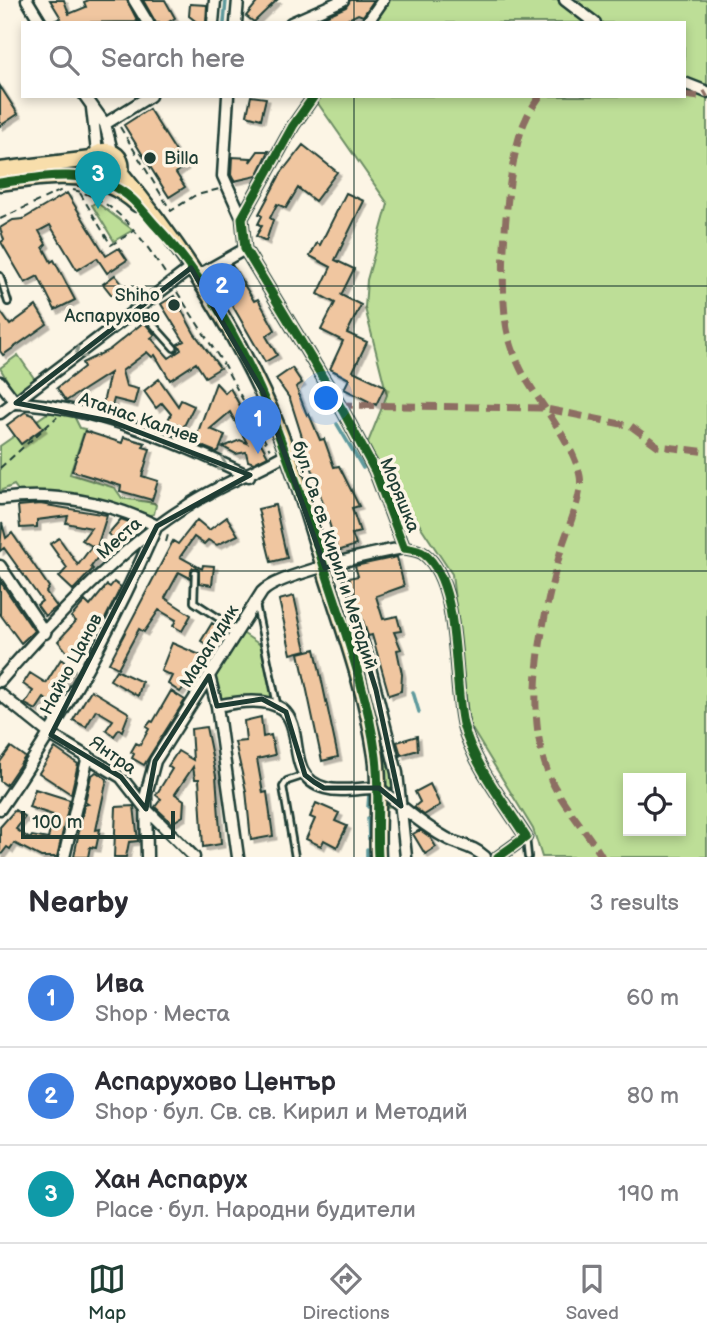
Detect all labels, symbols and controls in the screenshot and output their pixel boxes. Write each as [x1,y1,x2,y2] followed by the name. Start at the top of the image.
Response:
[21,21,686,98] search box
[45,41,83,79] icon: search
[101,44,245,75] text: Search here
[164,148,199,169] place label: Billa
[142,150,158,166] marker: Billa
[75,151,121,209] pin: 3
[199,263,245,321] pin: 2
[64,285,160,327] place label: Shiho Аспарухово
[166,297,182,313] marker: Shiho Аспарухово
[74,345,86,358] one-way arrow
[309,381,343,415] your location
[75,388,202,449] street label: Атанас Калчев
[235,396,281,454] pin: 1
[288,439,381,672] street label: бул. Св. св. Кирил и Методий
[375,455,424,536] street label: Моряшка
[217,456,229,470] one-way arrow
[93,513,146,564] street label: Места
[176,600,243,692] street label: Марагидик
[36,610,107,718] street label: Найчо Цанов
[85,732,140,779] street label: Янтра
[623,773,686,836] map controls
[623,773,686,836] button: locate
[21,808,175,840] scale bar
[32,811,83,834] text: 100 m
[28,885,128,921] text: Nearby
[590,889,679,917] text: 3 results
[95,969,144,1000] text: Ива
[46,984,56,1012] text: 1
[626,984,679,1012] text: 60 m
[95,1000,230,1028] text: Shop · Места
[95,1067,336,1098] text: Аспарухово Център
[44,1082,58,1110] text: 2
[627,1082,679,1110] text: 80 m
[95,1098,468,1126] text: Shop · бул. Св. св. Кирил и Методий
[95,1165,247,1196] text: Хан Аспарух
[44,1180,58,1208] text: 3
[618,1180,679,1208] text: 190 m
[95,1196,416,1224] text: Place · бул. Народни будители
[88,1260,126,1325] tab: Map
[302,1260,390,1325] tab: Directions
[566,1260,619,1325] tab: Saved

